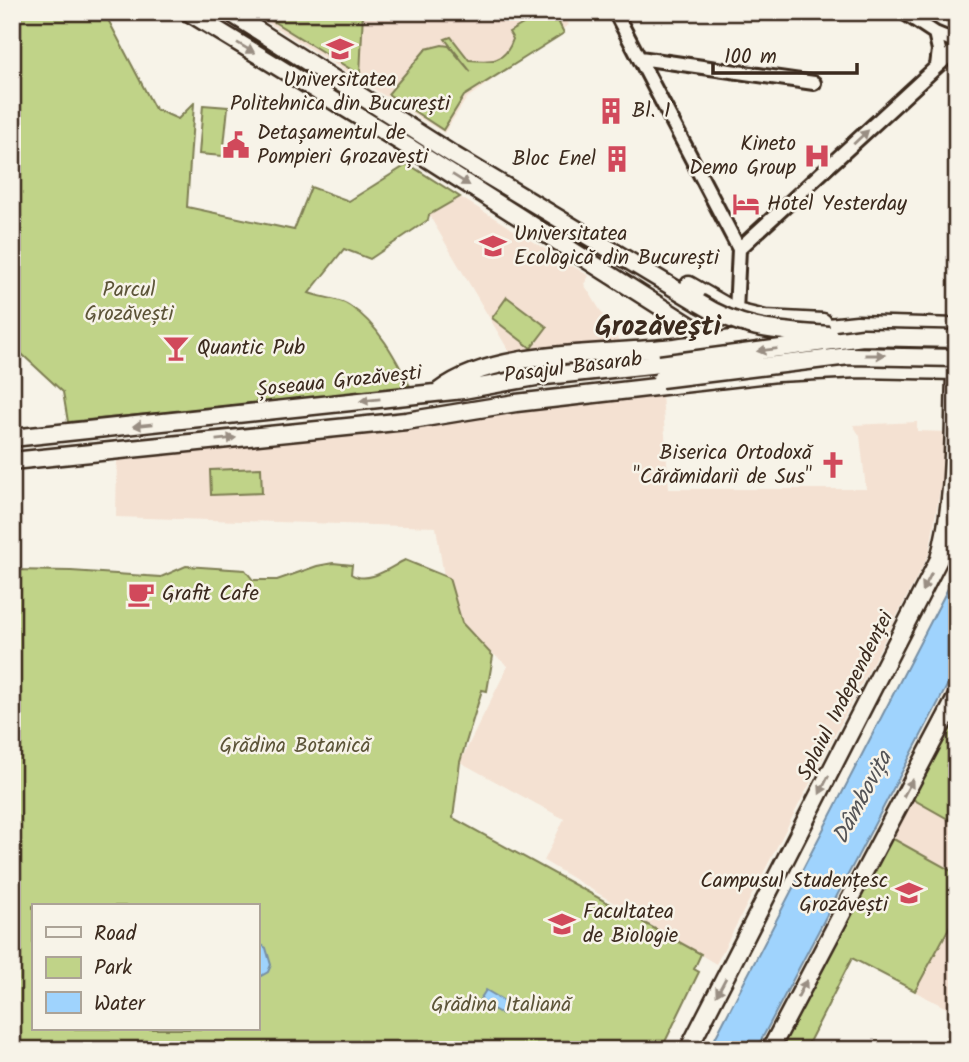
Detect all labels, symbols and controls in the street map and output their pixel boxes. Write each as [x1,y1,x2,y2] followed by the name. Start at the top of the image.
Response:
[713,32,857,76] scale bar
[325,34,355,64] school or university icon: Universitatea Politehnica din București
[237,41,256,54] one-way arrow
[724,41,777,74] text: 100 m
[230,64,451,121] place label: Universitatea Politehnica din București
[632,95,671,128] place label: Bl. 1
[596,96,626,126] building icon: Bl. 1
[257,117,429,174] place label: Detașamentul de Pompieri Grozavești
[689,128,796,185] place label: Kineto Demo Group
[852,129,869,145] one-way arrow
[221,130,251,160] public building icon: Detașamentul de Pompieri Grozavești
[802,141,832,171] hospital icon: Kineto Demo Group
[512,143,596,176] place label: Bloc Enel
[602,144,632,174] building icon: Bloc Enel
[451,173,470,186] one-way arrow
[767,188,907,221] place label: Hotel Yesterday
[731,189,761,219] hotel icon: Hotel Yesterday
[514,218,720,275] place label: Universitatea Ecologică din București
[478,231,508,261] school or university icon: Universitatea Ecologică din București
[85,274,174,331] park label: Parcul Grozăvești
[595,305,722,350] district label: Grozăveşti
[197,332,305,365] place label: Quantic Pub
[161,333,191,363] bar icon: Quantic Pub
[502,343,644,393] street label: Pasajul Basarab
[756,345,778,356] one-way arrow
[864,349,886,361] one-way arrow
[255,357,424,407] street label: Șoseaua Grozăvești
[358,394,380,405] one-way arrow
[132,419,154,430] one-way arrow
[216,433,238,444] one-way arrow
[633,437,814,494] place label: Biserica Ortodoxă "Cărămidarii de Sus"
[818,450,848,480] church icon: Biserica Ortodoxă "Cărămidarii de Sus"
[922,572,933,592] one-way arrow
[162,578,260,611] place label: Grafit Cafe
[126,579,156,609] cafe icon: Grafit Cafe
[789,605,903,787] street label: Splaiul Independenței
[220,730,373,763] park label: Grădina Botanică
[823,743,904,851] water label: Dâmbovița
[819,775,830,795] one-way arrow
[903,778,914,798] one-way arrow
[700,865,889,922] place label: Campusul Studențesc Grozăvești
[894,878,924,908] school or university icon: Campusul Studențesc Grozăvești
[583,896,679,953] place label: Facultatea de Biologie
[32,904,259,1030] legend
[547,909,577,939] school or university icon: Facultatea de Biologie
[94,918,137,951] text: Road
[94,952,132,985] text: Park
[715,978,727,997] one-way arrow
[796,980,808,999] one-way arrow
[94,988,146,1021] text: Water
[431,989,573,1022] park label: Grădina Italiană

